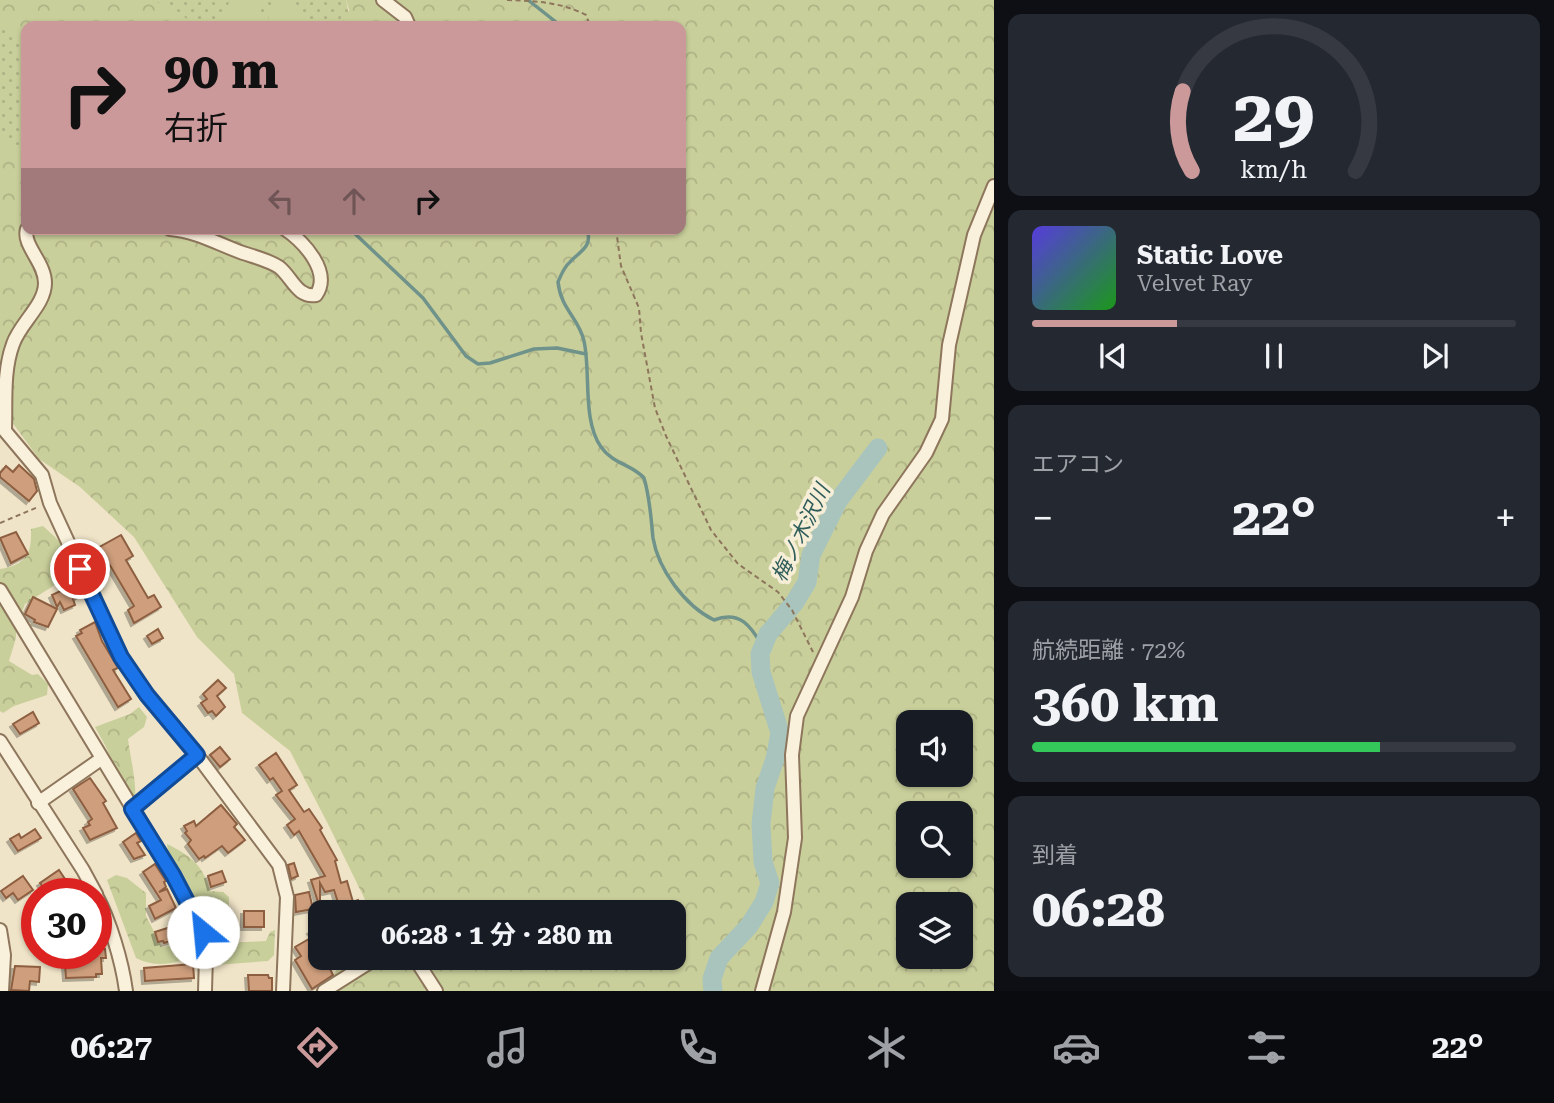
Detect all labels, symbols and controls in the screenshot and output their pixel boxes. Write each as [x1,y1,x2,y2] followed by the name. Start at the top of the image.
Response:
[164,43,279,100] text: 90 m
[49,49,140,140] icon: right
[1233,74,1315,159] text: 29
[164,109,228,147] text: 右折
[1241,155,1307,184] text: km/h
[262,182,300,220] icon: left
[335,182,373,220] icon: ahead
[408,182,446,220] icon: right
[1137,240,1283,270] text: Static Love
[1137,270,1252,297] text: Velvet Ray
[1094,337,1132,375] icon: previous
[1255,337,1293,375] icon: pause
[1416,337,1454,375] icon: next
[1032,451,1124,478] text: エアコン
[767,479,836,585] water label: 梅ノ木沢川
[1232,487,1316,548] text: 22°
[1032,496,1053,540] text: −
[1495,496,1516,540] text: +
[50,539,110,599] pin
[61,550,99,588] icon: arrive
[1032,637,1185,664] text: 航続距離 · 72%
[1032,673,1219,734] text: 360 km
[896,710,973,969] map controls
[896,710,973,787] button: sound
[896,801,973,878] button: search
[1032,842,1078,869] text: 到着
[21,878,112,969] speed limit sign: 30
[1032,878,1165,939] text: 06:28
[896,892,973,969] button: layers
[166,895,240,969] position arrow
[381,920,613,950] text: 06:28 · 1 分 · 280 m
[293,1023,342,1072] icon: directions
[483,1023,532,1072] icon: music
[673,1023,722,1072] icon: phone
[862,1023,911,1072] icon: climate
[1052,1023,1101,1072] icon: car
[1242,1023,1291,1072] icon: filters
[70,1028,152,1066] text: 06:27
[1432,1028,1484,1066] text: 22°

